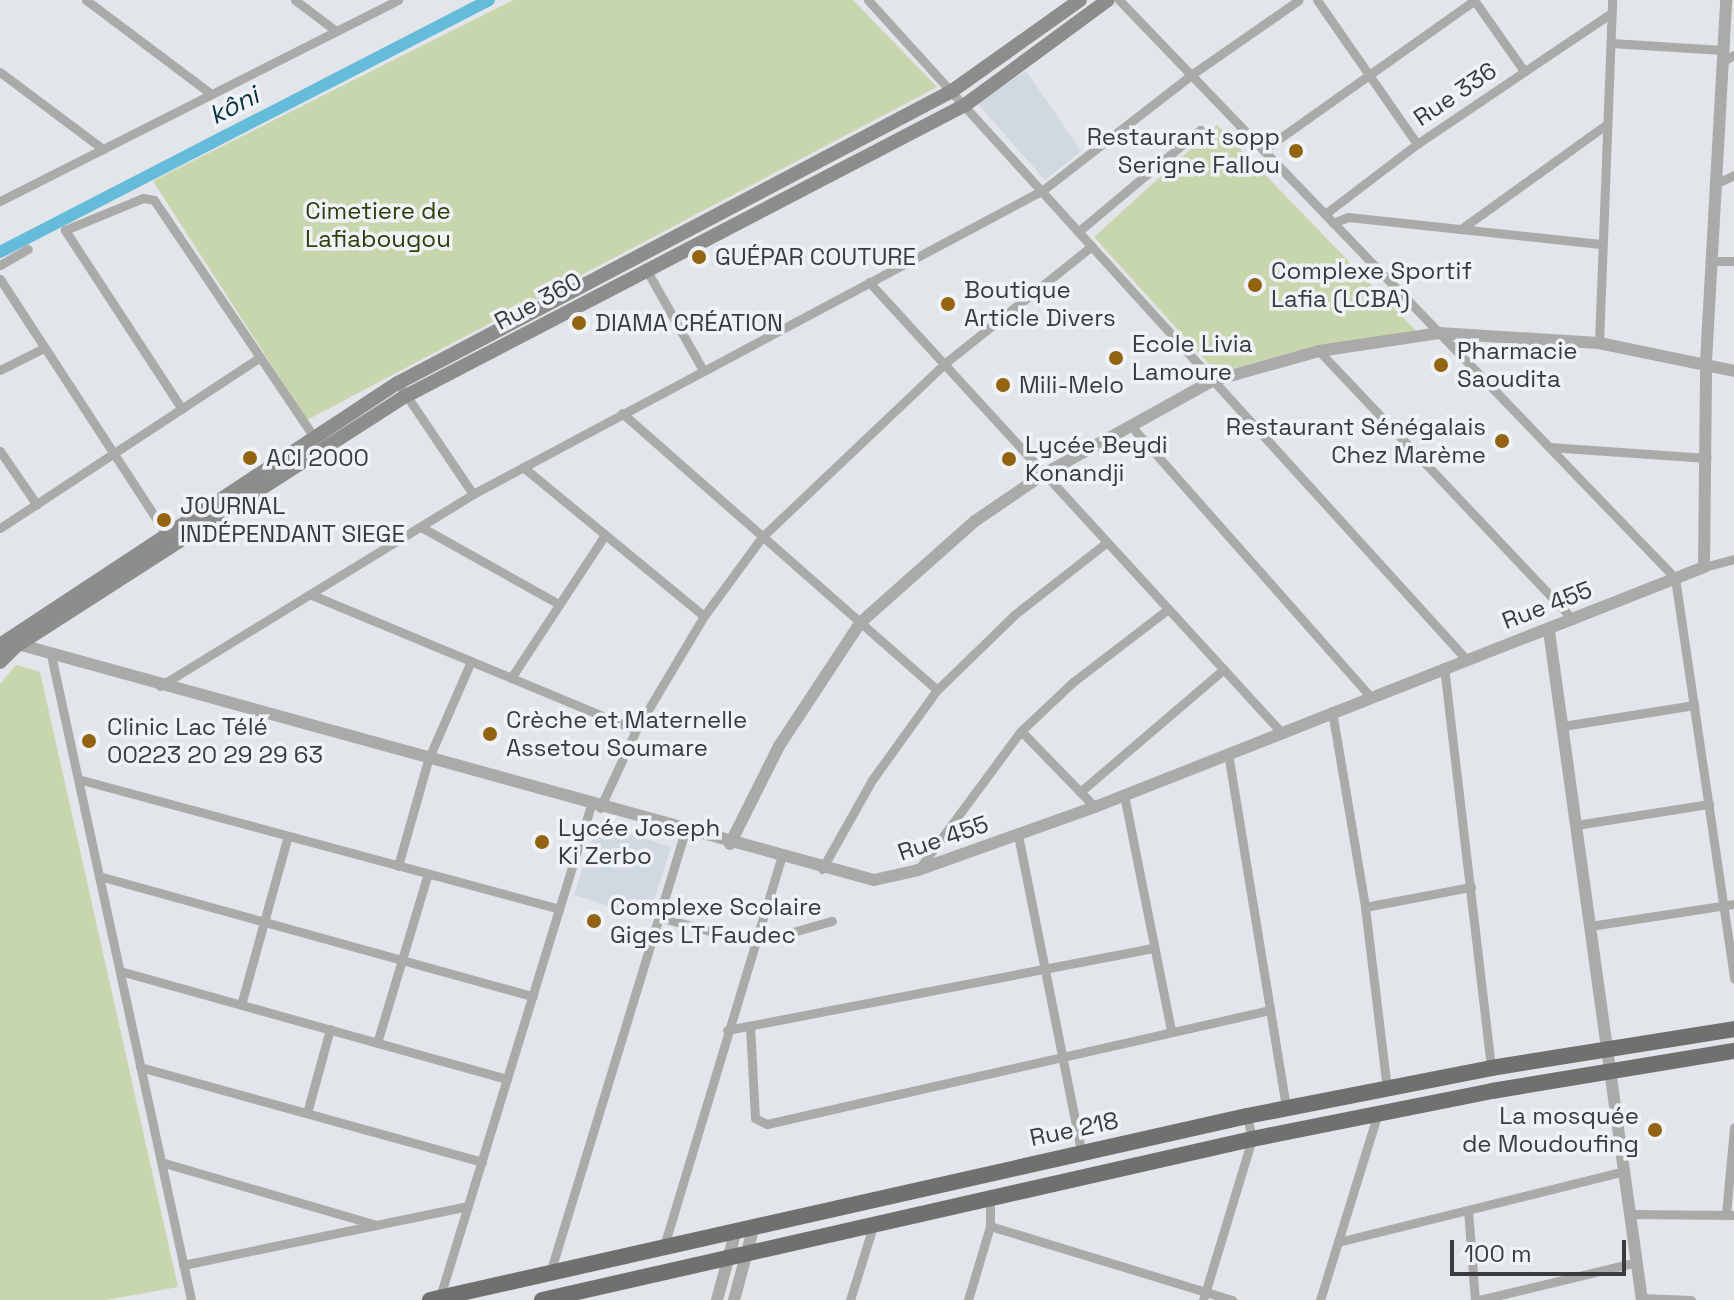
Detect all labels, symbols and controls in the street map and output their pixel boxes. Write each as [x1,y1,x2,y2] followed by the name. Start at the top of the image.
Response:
[1408,56,1502,132] street label: Rue 336
[204,80,264,132] water label: kôni
[1087,123,1280,179] place label: Restaurant sopp Serigne Fallou
[1287,142,1305,160] marker: Restaurant sopp Serigne Fallou
[305,197,451,253] park label: Cimetiere de Lafiabougou
[715,243,916,271] place label: GUÉPAR COUTURE
[690,248,708,266] marker: GUÉPAR COUTURE
[1271,257,1472,313] place label: Complexe Sportif Lafia (LCBA)
[489,266,587,336] street label: Rue 360
[964,276,1116,332] place label: Boutique Article Divers
[1246,276,1264,294] marker: Complexe Sportif Lafia (LCBA)
[939,295,957,313] marker: Boutique Article Divers
[595,309,783,337] place label: DIAMA CRÉATION
[570,314,588,332] marker: DIAMA CRÉATION
[1132,330,1253,386] place label: Ecole Livia Lamoure
[1457,337,1578,393] place label: Pharmacie Saoudita
[1107,349,1125,367] marker: Ecole Livia Lamoure
[1432,356,1450,374] marker: Pharmacie Saoudita
[1019,371,1124,399] place label: Mili-Melo
[994,376,1012,394] marker: Mili-Melo
[1226,413,1486,469] place label: Restaurant Sénégalais Chez Marème
[1025,431,1168,487] place label: Lycée Beydi Konandji
[1493,432,1511,450] marker: Restaurant Sénégalais Chez Marème
[266,444,369,472] place label: ACI 2000
[241,449,259,467] marker: ACI 2000
[1000,450,1018,468] marker: Lycée Beydi Konandji
[180,492,406,548] place label: JOURNAL INDÉPENDANT SIEGE
[155,511,173,529] marker: JOURNAL INDÉPENDANT SIEGE
[1498,575,1596,635] street label: Rue 455
[506,706,747,762] place label: Crèche et Maternelle Assetou Soumare
[107,713,323,769] place label: Clinic Lac Télé 00223 20 29 29 63
[481,725,499,743] marker: Crèche et Maternelle Assetou Soumare
[78,730,100,752] marker: Clinic Lac Télé 00223 20 29 29 63
[894,809,992,867] street label: Rue 455
[558,814,720,870] place label: Lycée Joseph Ki Zerbo
[533,833,551,851] marker: Lycée Joseph Ki Zerbo
[610,893,822,949] place label: Complexe Scolaire Giges LT Faudec
[585,912,603,930] marker: Complexe Scolaire Giges LT Faudec
[1462,1102,1639,1158] place label: La mosquée de Moudoufing
[1027,1106,1121,1152] street label: Rue 218
[1646,1121,1664,1139] marker: La mosquée de Moudoufing
[1454,1224,1630,1274] scale bar
[1464,1238,1532,1269] text: 100 m

